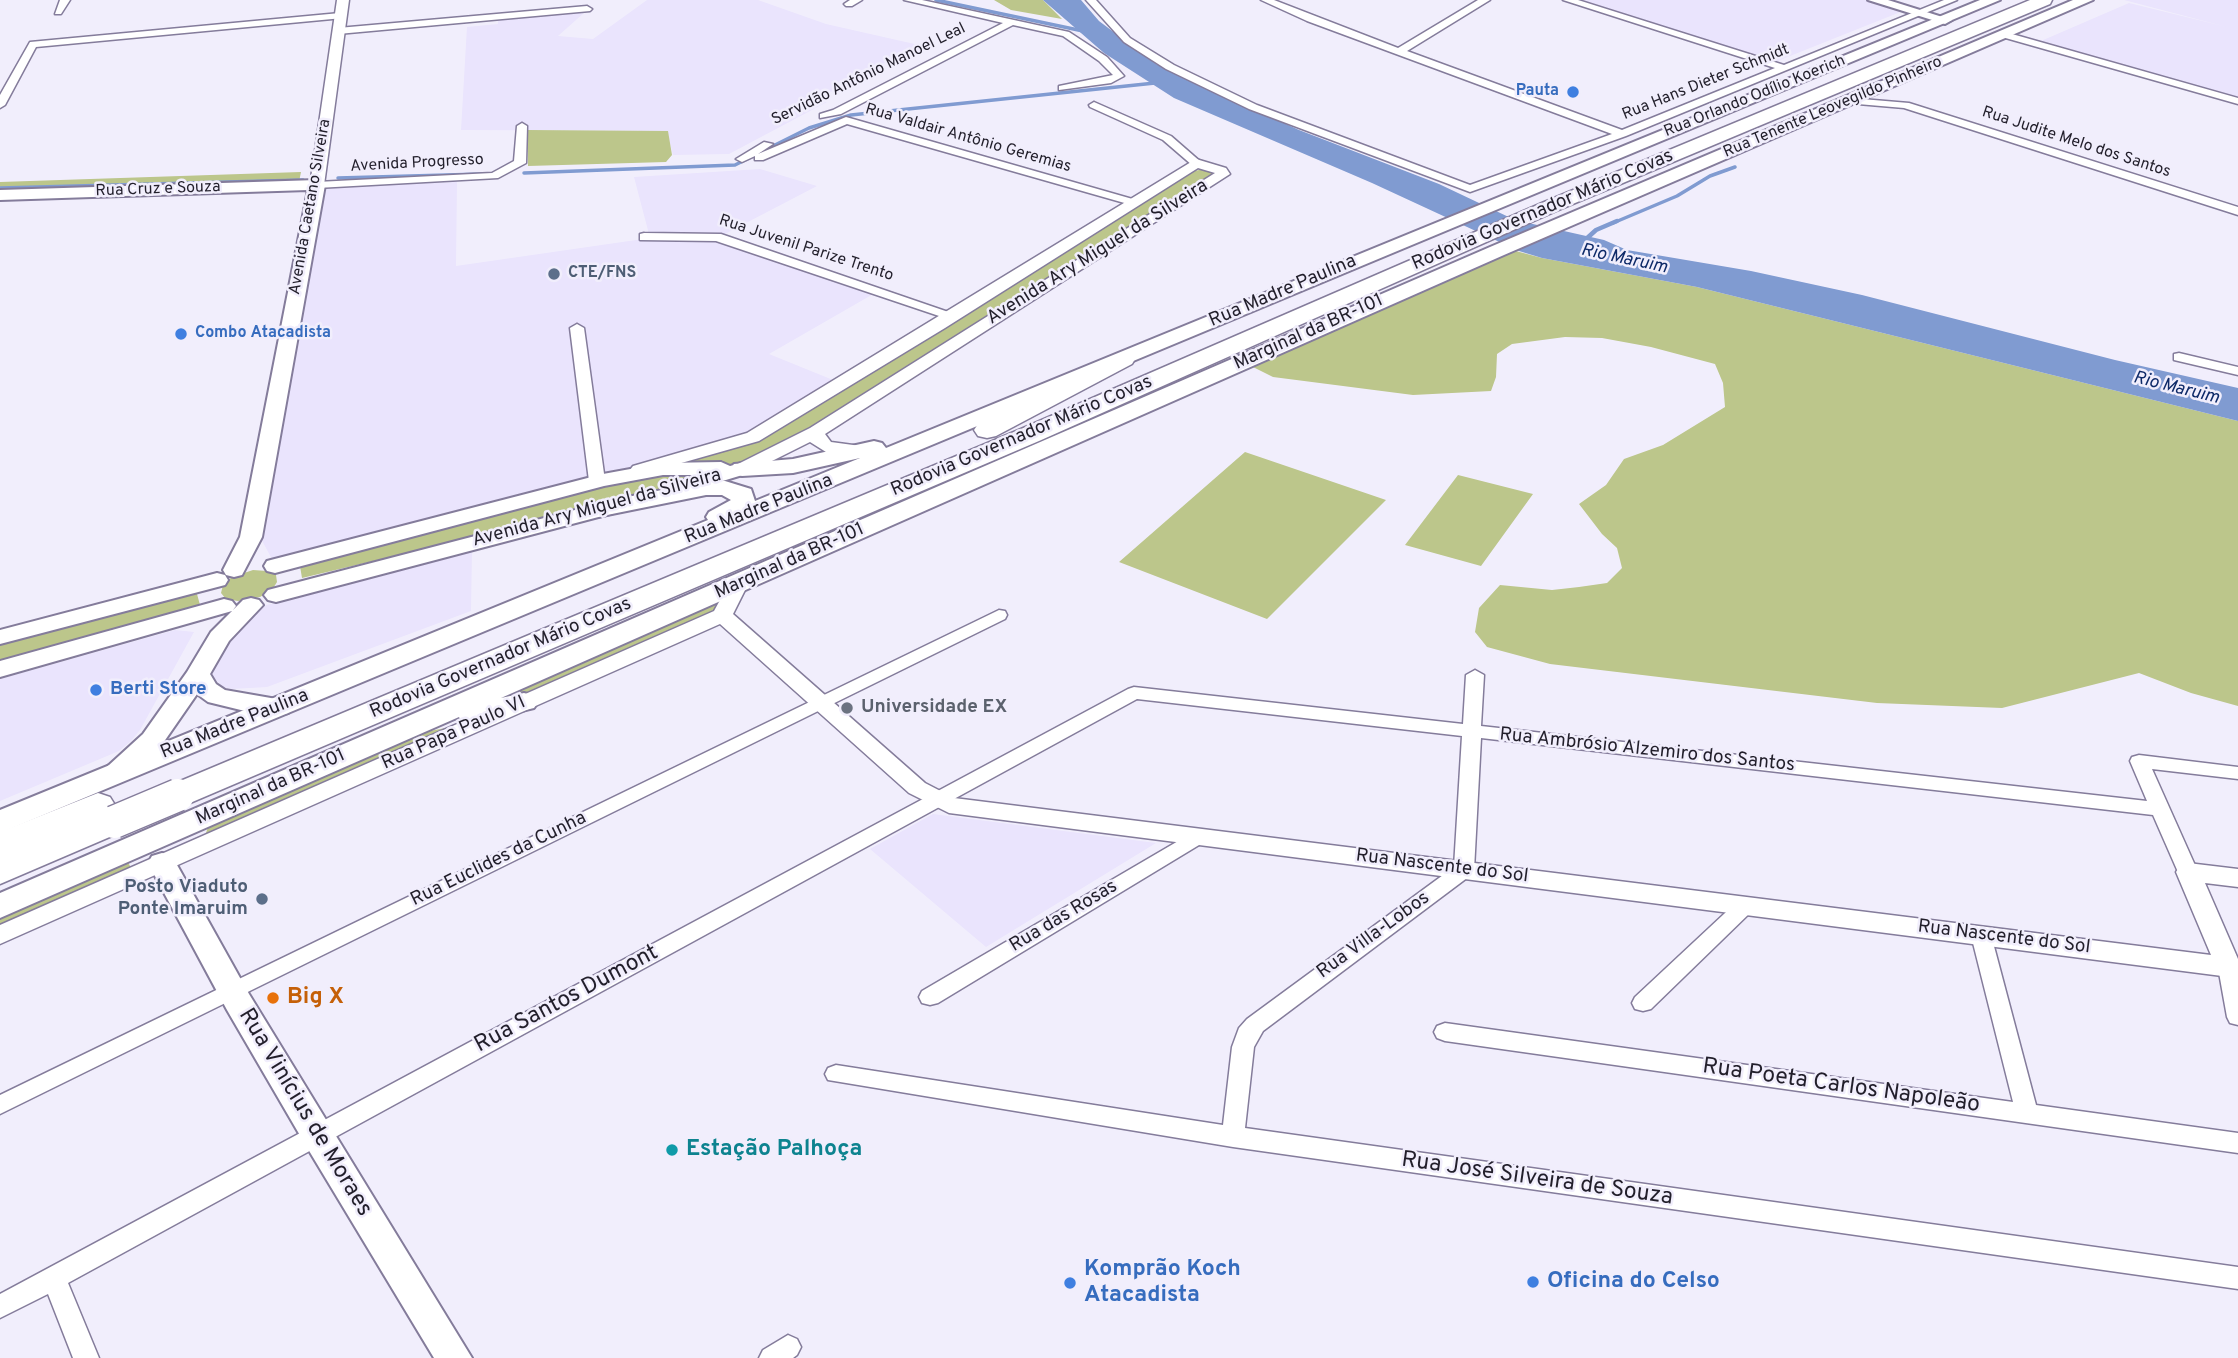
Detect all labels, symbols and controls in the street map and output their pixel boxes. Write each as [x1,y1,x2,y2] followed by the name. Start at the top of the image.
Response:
[769,20,969,130] street label: Servidão Antônio Manoel Leal
[1620,41,1792,125] street label: Rua Hans Dieter Schmidt
[1661,52,1849,142] street label: Rua Orlando Odílio Koerich
[1721,53,1945,163] street label: Rua Tenente Leovegildo Pinheiro
[1516,82,1559,102] place label: Pauta
[1565,84,1581,100] marker: Pauta
[863,100,1073,178] street label: Rua Valdair Antônio Geremias
[1979,103,2173,183] street label: Rua Judite Melo dos Santos
[286,118,336,296] street label: Avenida Caetano Silveira
[1409,145,1677,277] street label: Rodovia Governador Mário Covas
[350,151,484,177] street label: Avenida Progresso
[983,175,1213,331] street label: Avenida Ary Miguel da Silveira
[95,178,221,202] street label: Rua Cruz e Souza
[716,212,896,286] street label: Rua Juvenil Parize Trento
[1579,240,1669,280] water label: Rio Maruim
[1206,251,1360,333] street label: Rua Madre Paulina
[568,264,636,284] place label: CTE/FNS
[546,266,562,282] marker: CTE/FNS
[1231,290,1387,376] street label: Marginal da BR-101
[195,324,331,344] place label: Combo Atacadista
[173,326,189,342] marker: Combo Atacadista
[2131,368,2221,410] water label: Rio Maruim
[888,371,1156,503] street label: Rodovia Governador Mário Covas
[470,465,724,553] street label: Avenida Ary Miguel da Silveira
[682,470,836,550] street label: Rua Madre Paulina
[712,519,868,605] street label: Marginal da BR-101
[367,593,635,725] street label: Rodovia Governador Mário Covas
[110,679,207,701] place label: Berti Store
[88,682,104,698] marker: Berti Store
[158,685,312,765] street label: Rua Madre Paulina
[379,692,529,776] street label: Rua Papa Paulo VI
[861,697,1007,719] place label: Universidade EX
[839,700,855,716] marker: Universidade EX
[1498,724,1796,778] street label: Rua Ambrósio Alzemiro dos Santos
[193,745,349,831] street label: Marginal da BR-101
[407,808,591,912] street label: Rua Euclides da Cunha
[1354,845,1530,889] street label: Rua Nascente do Sol
[1006,876,1122,958] street label: Rua das Rosas
[118,877,248,921] place label: Posto Viaduto Ponte Imaruim
[1313,887,1435,985] street label: Rua Villa-Lobos
[254,891,270,907] marker: Posto Viaduto Ponte Imaruim
[1916,916,2092,960] street label: Rua Nascente do Sol
[470,940,664,1060] street label: Rua Santos Dumont
[287,984,344,1012] place label: Big X
[265,990,281,1006] marker: Big X
[231,1004,377,1222] street label: Rua Vinícius de Moraes
[1701,1054,1981,1120] street label: Rua Poeta Carlos Napoleão
[686,1136,862,1164] place label: Estação Palhoça
[664,1142,680,1158] marker: Estação Palhoça
[1399,1147,1675,1213] street label: Rua José Silveira de Souza
[1084,1256,1241,1310] place label: Komprão Koch Atacadista
[1547,1268,1720,1296] place label: Oficina do Celso
[1525,1274,1541,1290] marker: Oficina do Celso
[1062,1275,1078,1291] marker: Komprão Koch Atacadista

